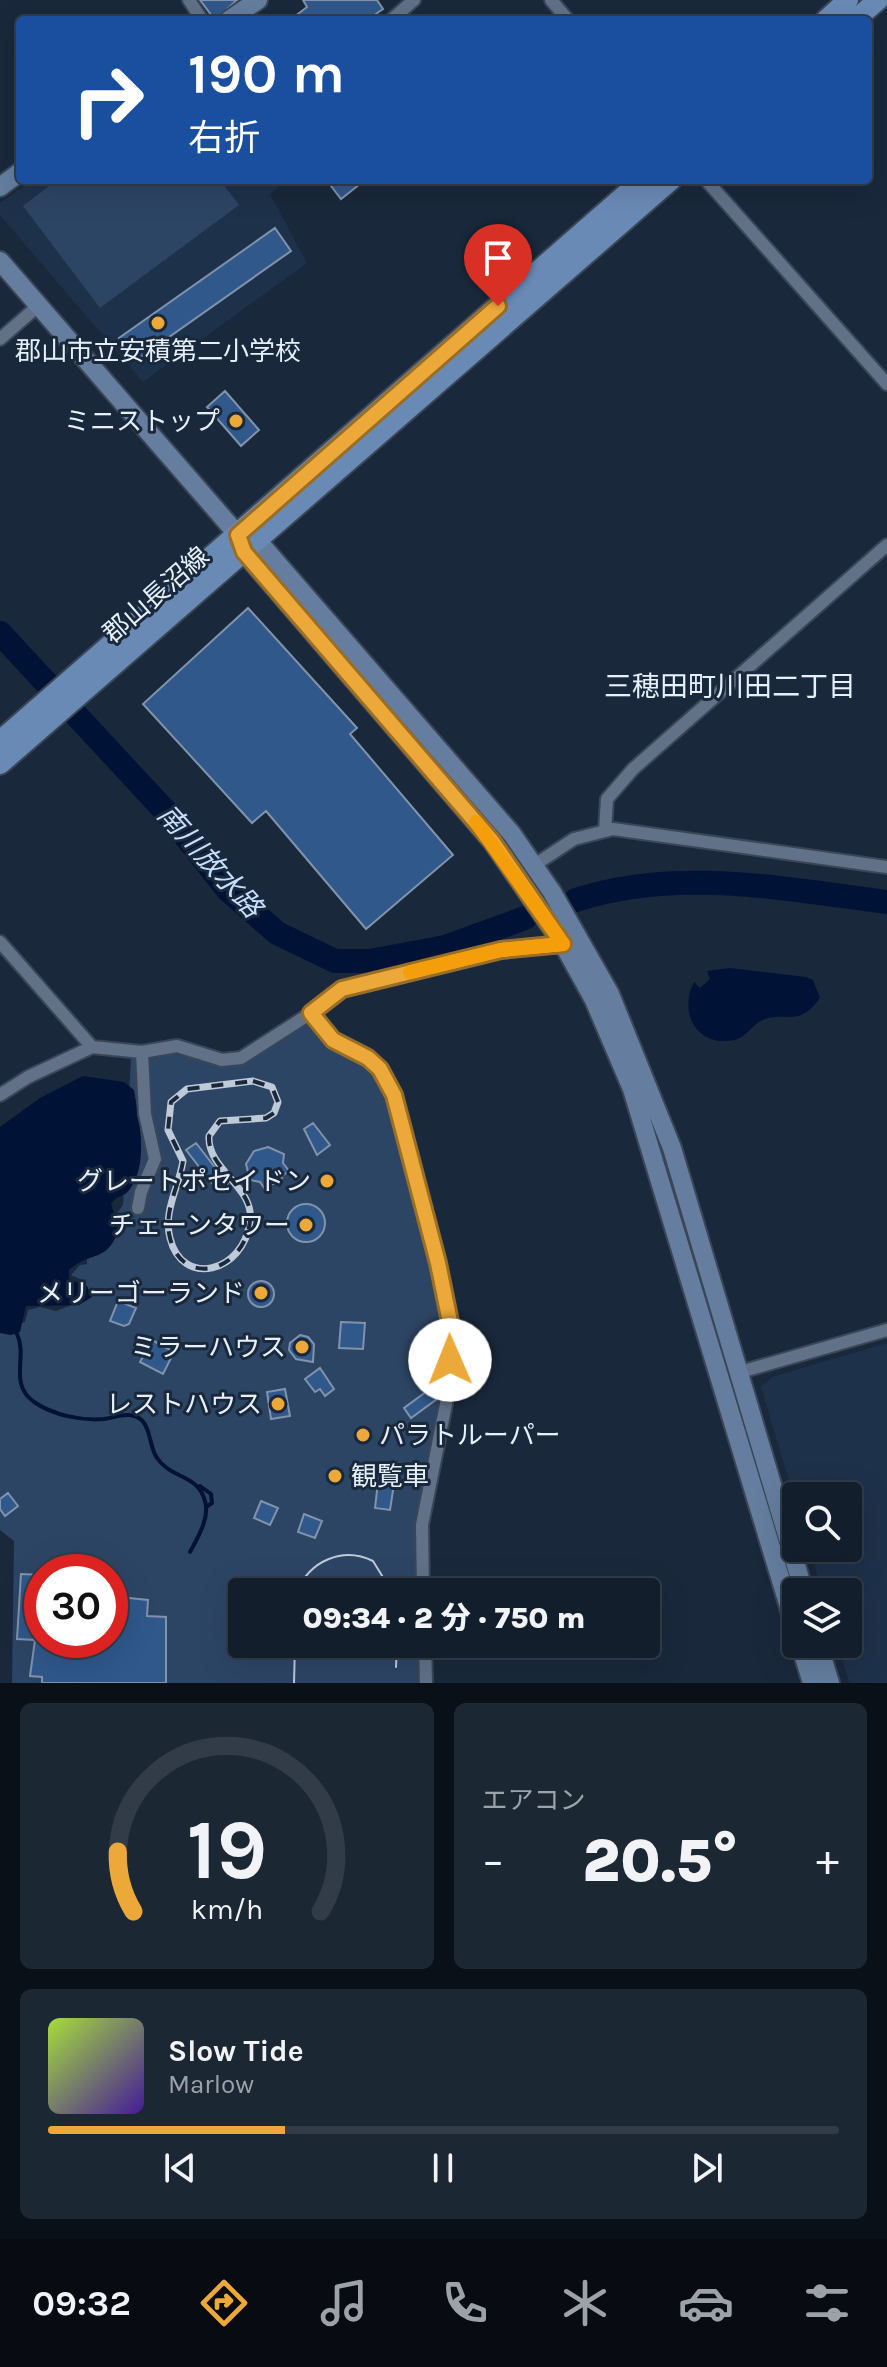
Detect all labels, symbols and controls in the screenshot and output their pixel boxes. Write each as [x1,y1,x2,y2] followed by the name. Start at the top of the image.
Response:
[188,41,345,106] text: 190 m
[56,48,160,152] icon: right
[188,117,260,159] text: 右折
[464,224,532,306] pin
[476,236,520,280] icon: arrive
[149,314,167,332] marker: 郡山市立安積第二小学校
[15,336,301,367] place label: 郡山市立安積第二小学校
[64,406,220,437] place label: ミニストップ
[227,412,245,430] marker: ミニストップ
[97,541,215,649] street label: 郡山長沼線
[604,670,856,703] district label: 三穂田町川田二丁目
[151,798,270,926] water label: 南川放水路
[77,1166,311,1197] place label: グレートポセイドン
[318,1172,336,1190] marker: グレートポセイドン
[109,1210,290,1241] place label: チェーンタワー
[297,1216,315,1234] marker: チェーンタワー
[37,1278,245,1309] place label: メリーゴーランド
[252,1284,270,1302] marker: メリーゴーランド
[408,1318,492,1402] position arrow
[131,1332,286,1363] place label: ミラーハウス
[293,1338,311,1356] marker: ミラーハウス
[106,1389,262,1420] place label: レストハウス
[269,1395,287,1413] marker: レストハウス
[379,1420,561,1451] place label: パラトルーパー
[354,1426,372,1444] marker: パラトルーパー
[351,1461,429,1492] place label: 観覧車
[326,1467,344,1485] marker: 観覧車
[782,1482,862,1658] map controls
[782,1482,862,1562] button: search
[24,1554,128,1658] speed limit sign: 30
[782,1578,862,1658] button: layers
[302,1600,586,1636] text: 09:34 · 2 分 · 750 m
[482,1785,586,1816] text: エアコン
[187,1802,267,1899] text: 19
[582,1826,738,1896] text: 20.5°
[482,1835,505,1886] text: −
[816,1835,839,1886] text: +
[191,1893,263,1926] text: km/h
[168,2033,304,2069] text: Slow Tide
[168,2069,254,2100] text: Marlow
[158,2146,202,2190] icon: previous
[421,2146,465,2190] icon: pause
[685,2146,729,2190] icon: next
[196,2275,252,2331] icon: directions
[316,2275,372,2331] icon: music
[437,2275,493,2331] icon: phone
[557,2275,613,2331] icon: climate
[678,2275,734,2331] icon: car
[799,2275,855,2331] icon: filters
[32,2282,131,2324] text: 09:32

